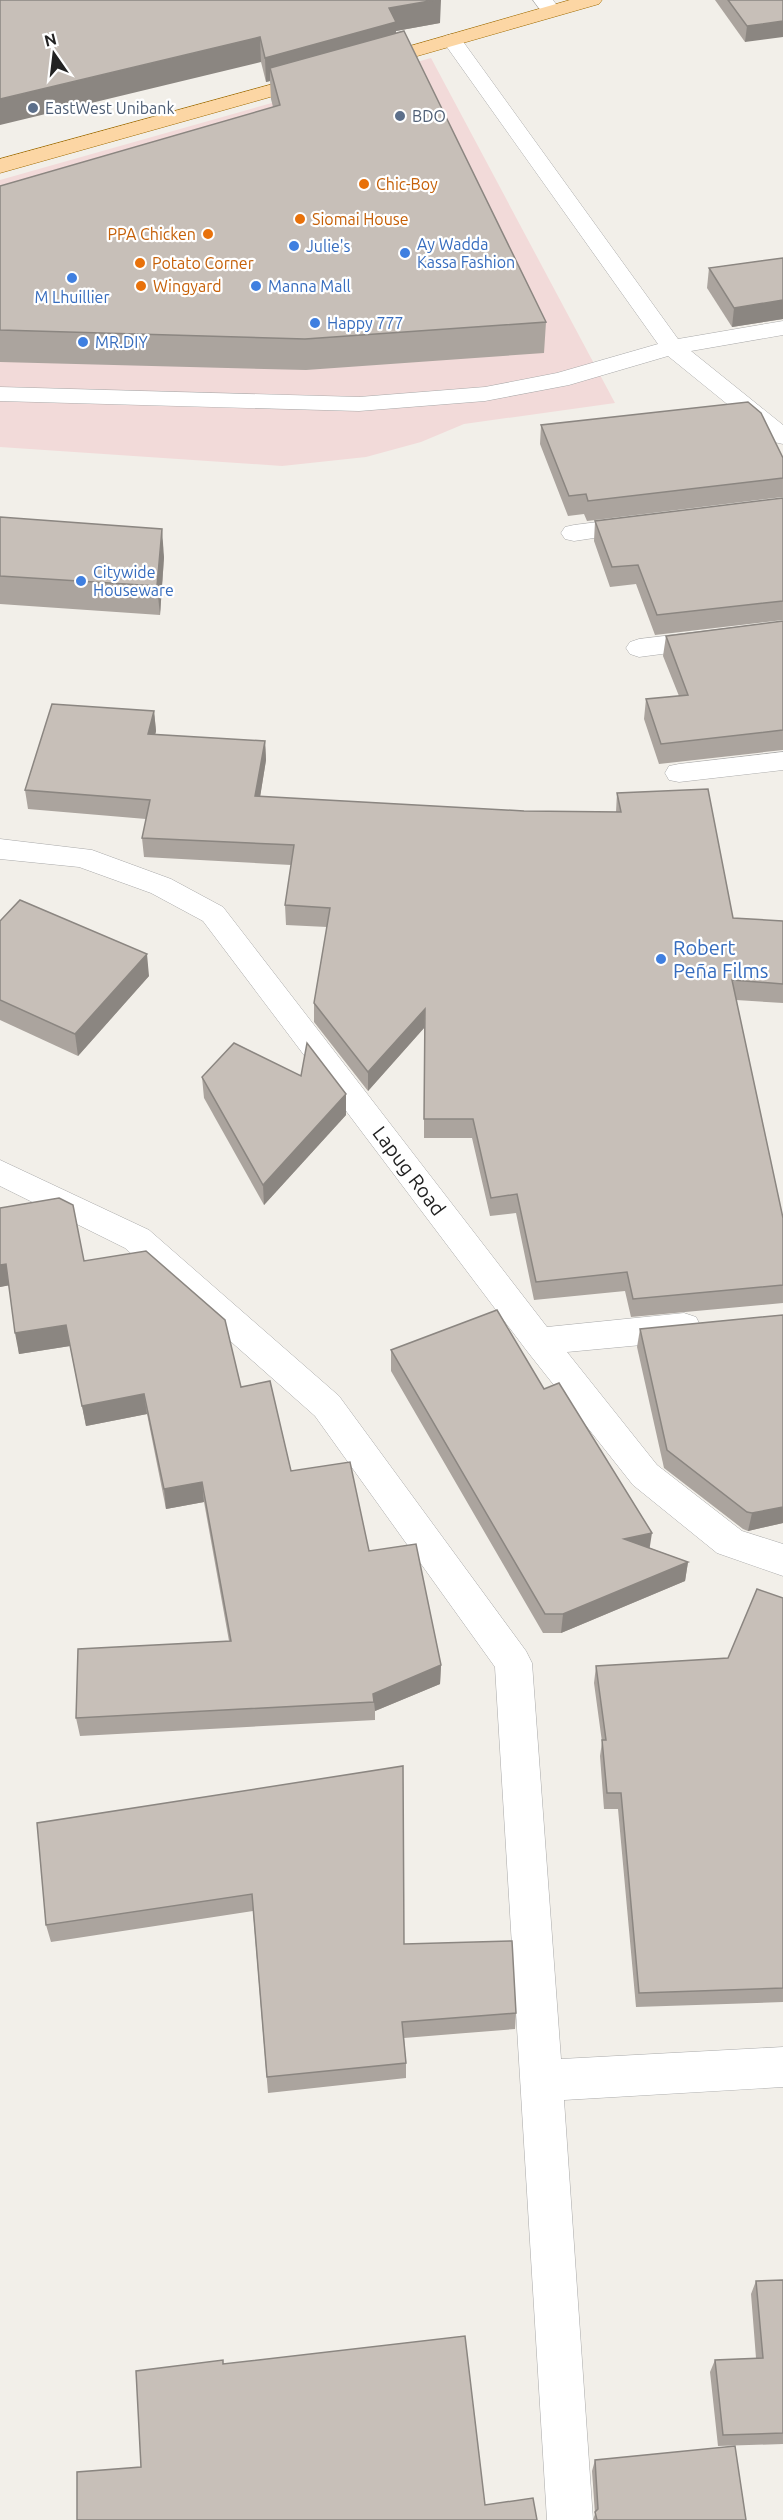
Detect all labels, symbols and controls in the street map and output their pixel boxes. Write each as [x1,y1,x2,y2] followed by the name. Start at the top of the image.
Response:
[24,24,84,84] north arrow
[42,29,58,50] text: N
[45,99,174,117] place label: EastWest Unibank
[26,101,40,115] marker: EastWest Unibank
[412,107,446,125] place label: BDO
[393,109,407,123] marker: BDO
[376,175,438,193] place label: Chic-Boy
[357,177,371,191] marker: Chic-Boy
[312,210,409,228] place label: Siomai House
[293,212,307,226] marker: Siomai House
[107,225,196,243] place label: PPA Chicken
[201,227,215,241] marker: PPA Chicken
[417,235,515,271] place label: Ay Wadda Kassa Fashion
[306,237,351,255] place label: Julie's
[287,239,301,253] marker: Julie's
[398,246,412,260] marker: Ay Wadda Kassa Fashion
[152,254,254,272] place label: Potato Corner
[133,256,147,270] marker: Potato Corner
[65,271,79,285] marker: M Lhuillier
[153,277,222,295] place label: Wingyard
[268,277,351,295] place label: Manna Mall
[134,279,148,293] marker: Wingyard
[249,279,263,293] marker: Manna Mall
[34,288,110,306] place label: M Lhuillier
[327,314,404,332] place label: Happy 777
[308,316,322,330] marker: Happy 777
[95,333,148,351] place label: MR.DIY
[76,335,90,349] marker: MR.DIY
[93,563,174,599] place label: Citywide Houseware
[74,574,88,588] marker: Citywide Houseware
[673,936,768,982] place label: Robert Peña Films
[654,952,668,966] marker: Robert Peña Films
[368,1122,450,1220] street label: Lapug Road

